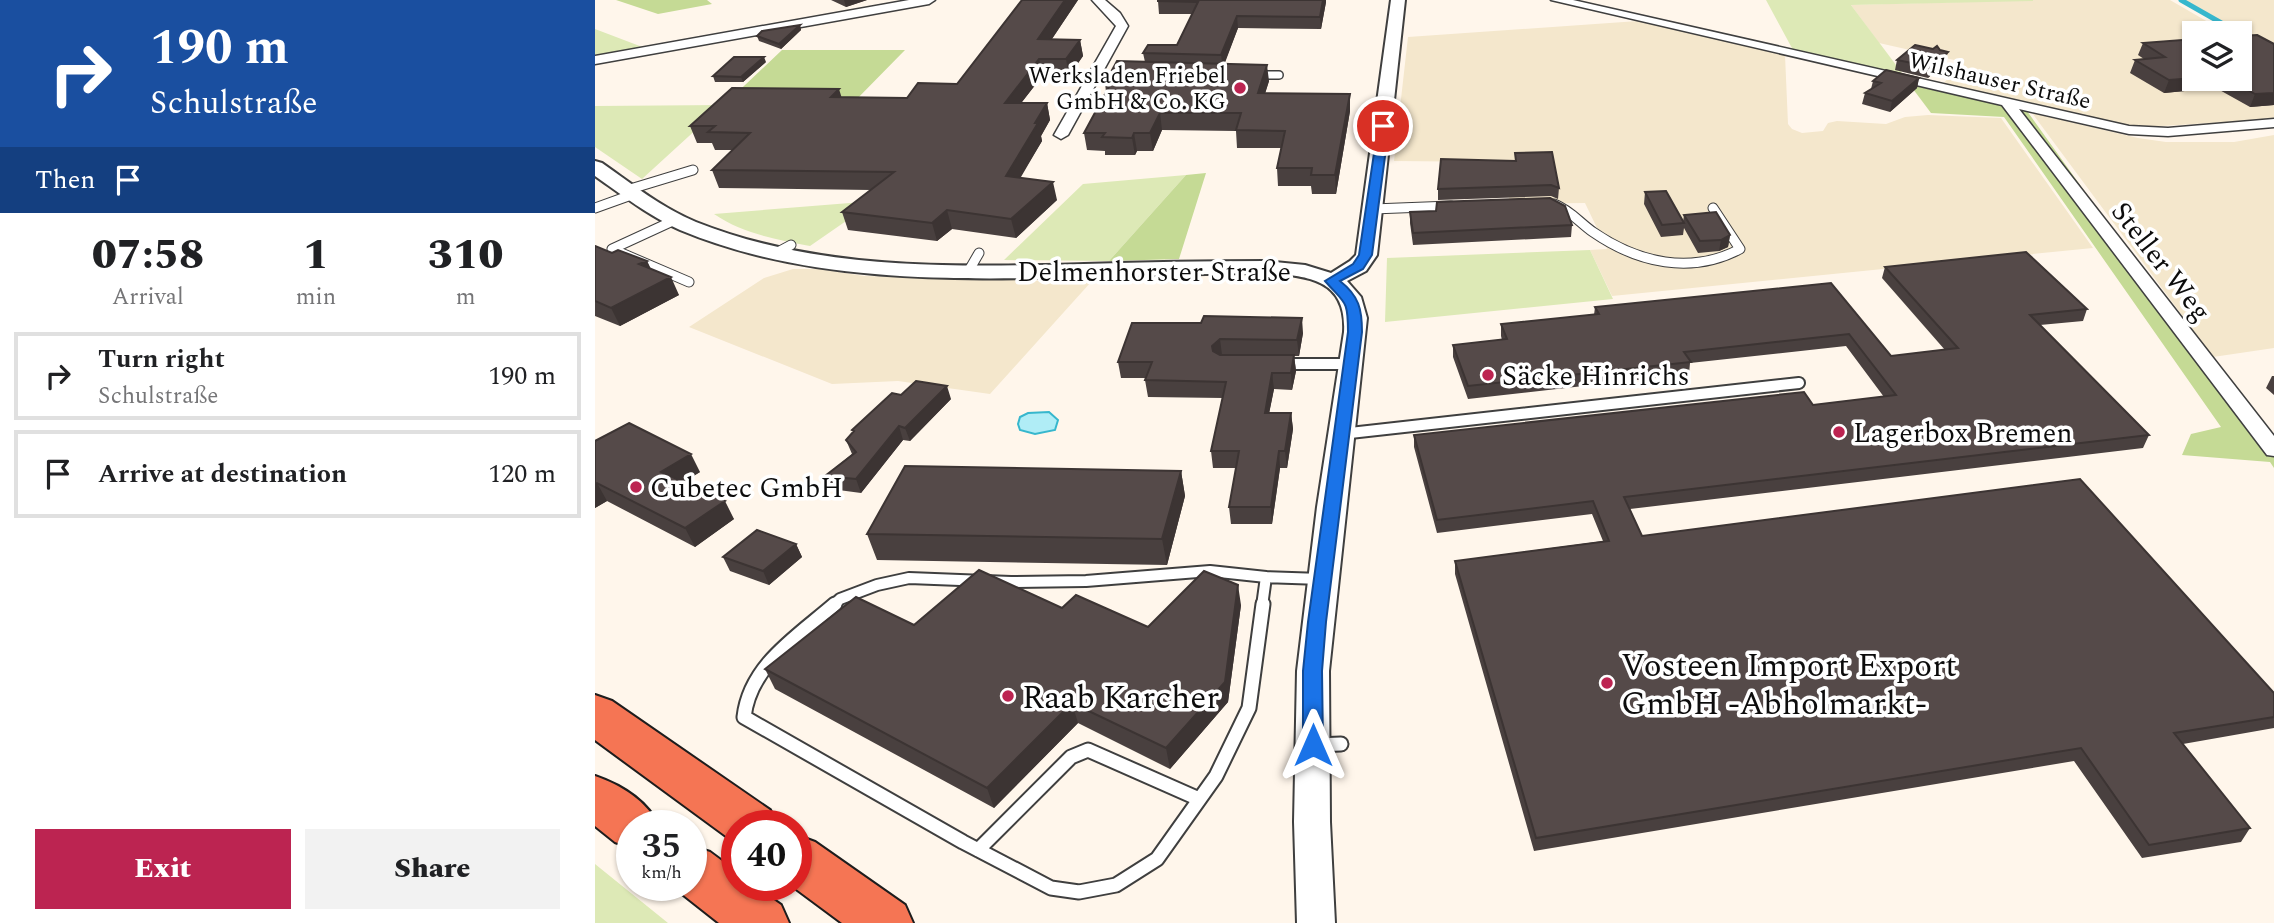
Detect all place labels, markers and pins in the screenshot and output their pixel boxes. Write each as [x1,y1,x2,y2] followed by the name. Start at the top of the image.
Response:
[1028,59,1226,120] place label: Werksladen Friebel GmbH & Co. KG
[1232,80,1248,96] marker: Werksladen Friebel GmbH & Co. KG
[1353,96,1413,156] pin
[1502,355,1690,398] place label: Säcke Hinrichs
[1480,367,1496,383] marker: Säcke Hinrichs
[1853,412,2073,455] place label: Lagerbox Bremen
[1831,424,1847,440] marker: Lagerbox Bremen
[650,467,843,510] place label: Cubetec GmbH
[628,479,644,495] marker: Cubetec GmbH
[1621,641,1957,729] place label: Vosteen Import Export GmbH -Abholmarkt-
[1022,673,1219,723] place label: Raab Karcher
[1599,675,1615,691] marker: Vosteen Import Export GmbH -Abholmarkt-
[1000,688,1016,704] marker: Raab Karcher

